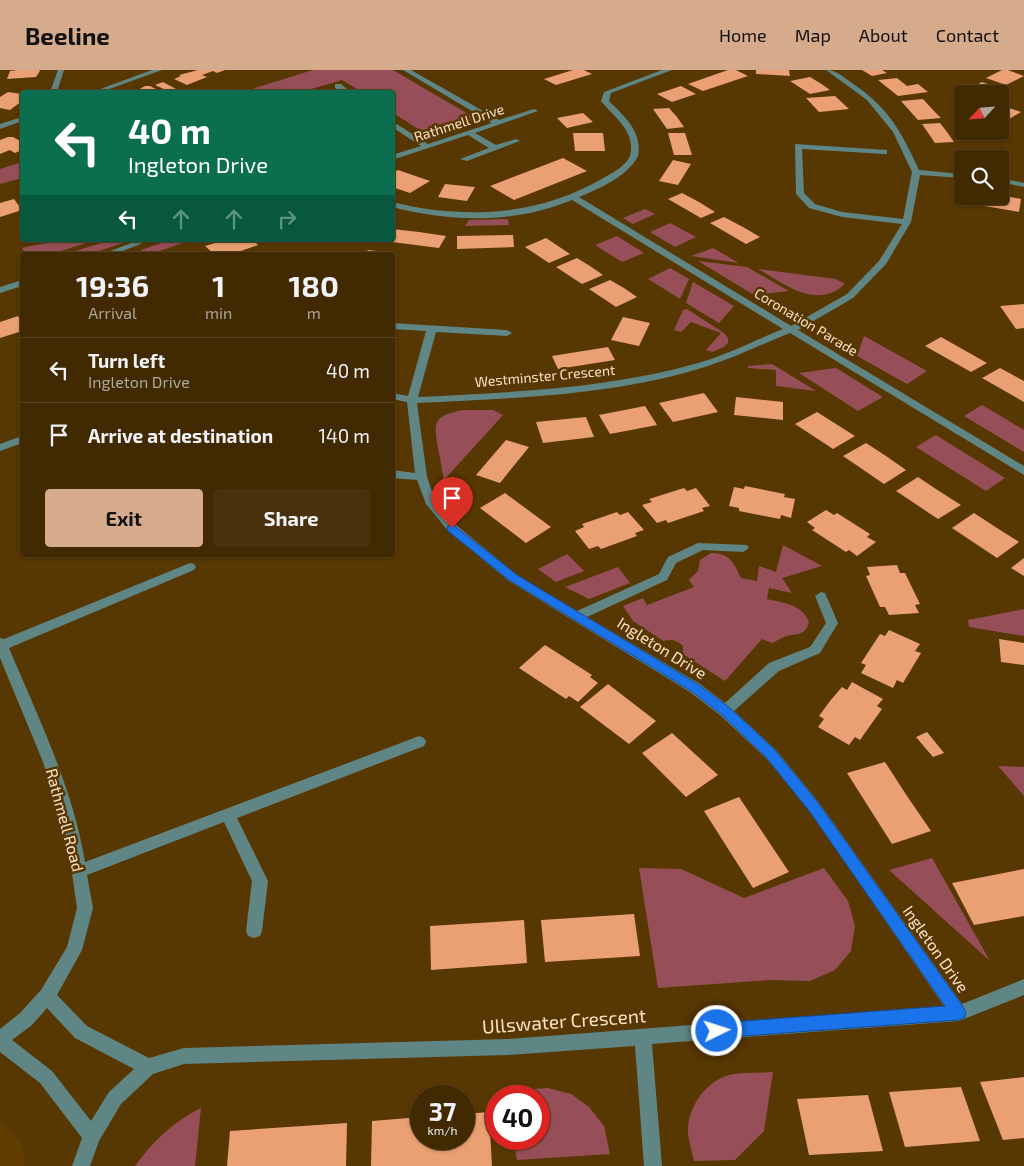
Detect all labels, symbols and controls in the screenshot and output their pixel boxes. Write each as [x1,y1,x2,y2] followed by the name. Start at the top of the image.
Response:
[25,21,110,50] text: Beeline
[719,24,767,46] text: Home
[795,24,831,46] text: Map
[859,24,908,46] text: About
[936,24,999,46] text: Contact
[954,85,1009,140] north arrow
[954,85,1009,205] map controls
[412,100,506,145] street label: Rathmell Drive
[128,109,211,151] text: 40 m
[45,110,110,175] icon: left
[954,150,1009,205] button: search
[128,151,268,177] text: Ingleton Drive
[114,205,142,233] icon: left
[167,205,195,233] icon: ahead
[220,205,248,233] icon: ahead
[273,205,301,233] icon: right
[76,267,149,303] text: 19:36
[212,267,225,303] text: 1
[288,267,339,303] text: 180
[751,284,861,359] street label: Coronation Parade
[88,303,137,322] text: Arrival
[205,303,232,322] text: min
[307,303,321,322] text: m
[88,349,165,372] text: Turn left
[45,356,73,384] icon: left
[326,359,370,382] text: 40 m
[474,361,616,390] street label: Westminster Crescent
[88,372,190,391] text: Ingleton Drive
[45,421,73,449] icon: arrive
[88,424,273,447] text: Arrive at destination
[318,424,370,447] text: 140 m
[431,477,473,528] pin
[438,484,466,512] icon: arrive
[45,489,203,547] button: Exit
[213,489,370,547] button: Share
[614,613,710,683] street label: Ingleton Drive
[43,766,88,874] street label: Rathmell Road
[899,902,973,996] street label: Ingleton Drive
[481,1003,647,1038] street label: Ullswater Crescent
[690,1004,742,1056] position arrow
[485,1085,550,1150] speed limit sign: 40
[429,1096,456,1126] text: 37
[428,1123,457,1137] text: km/h

